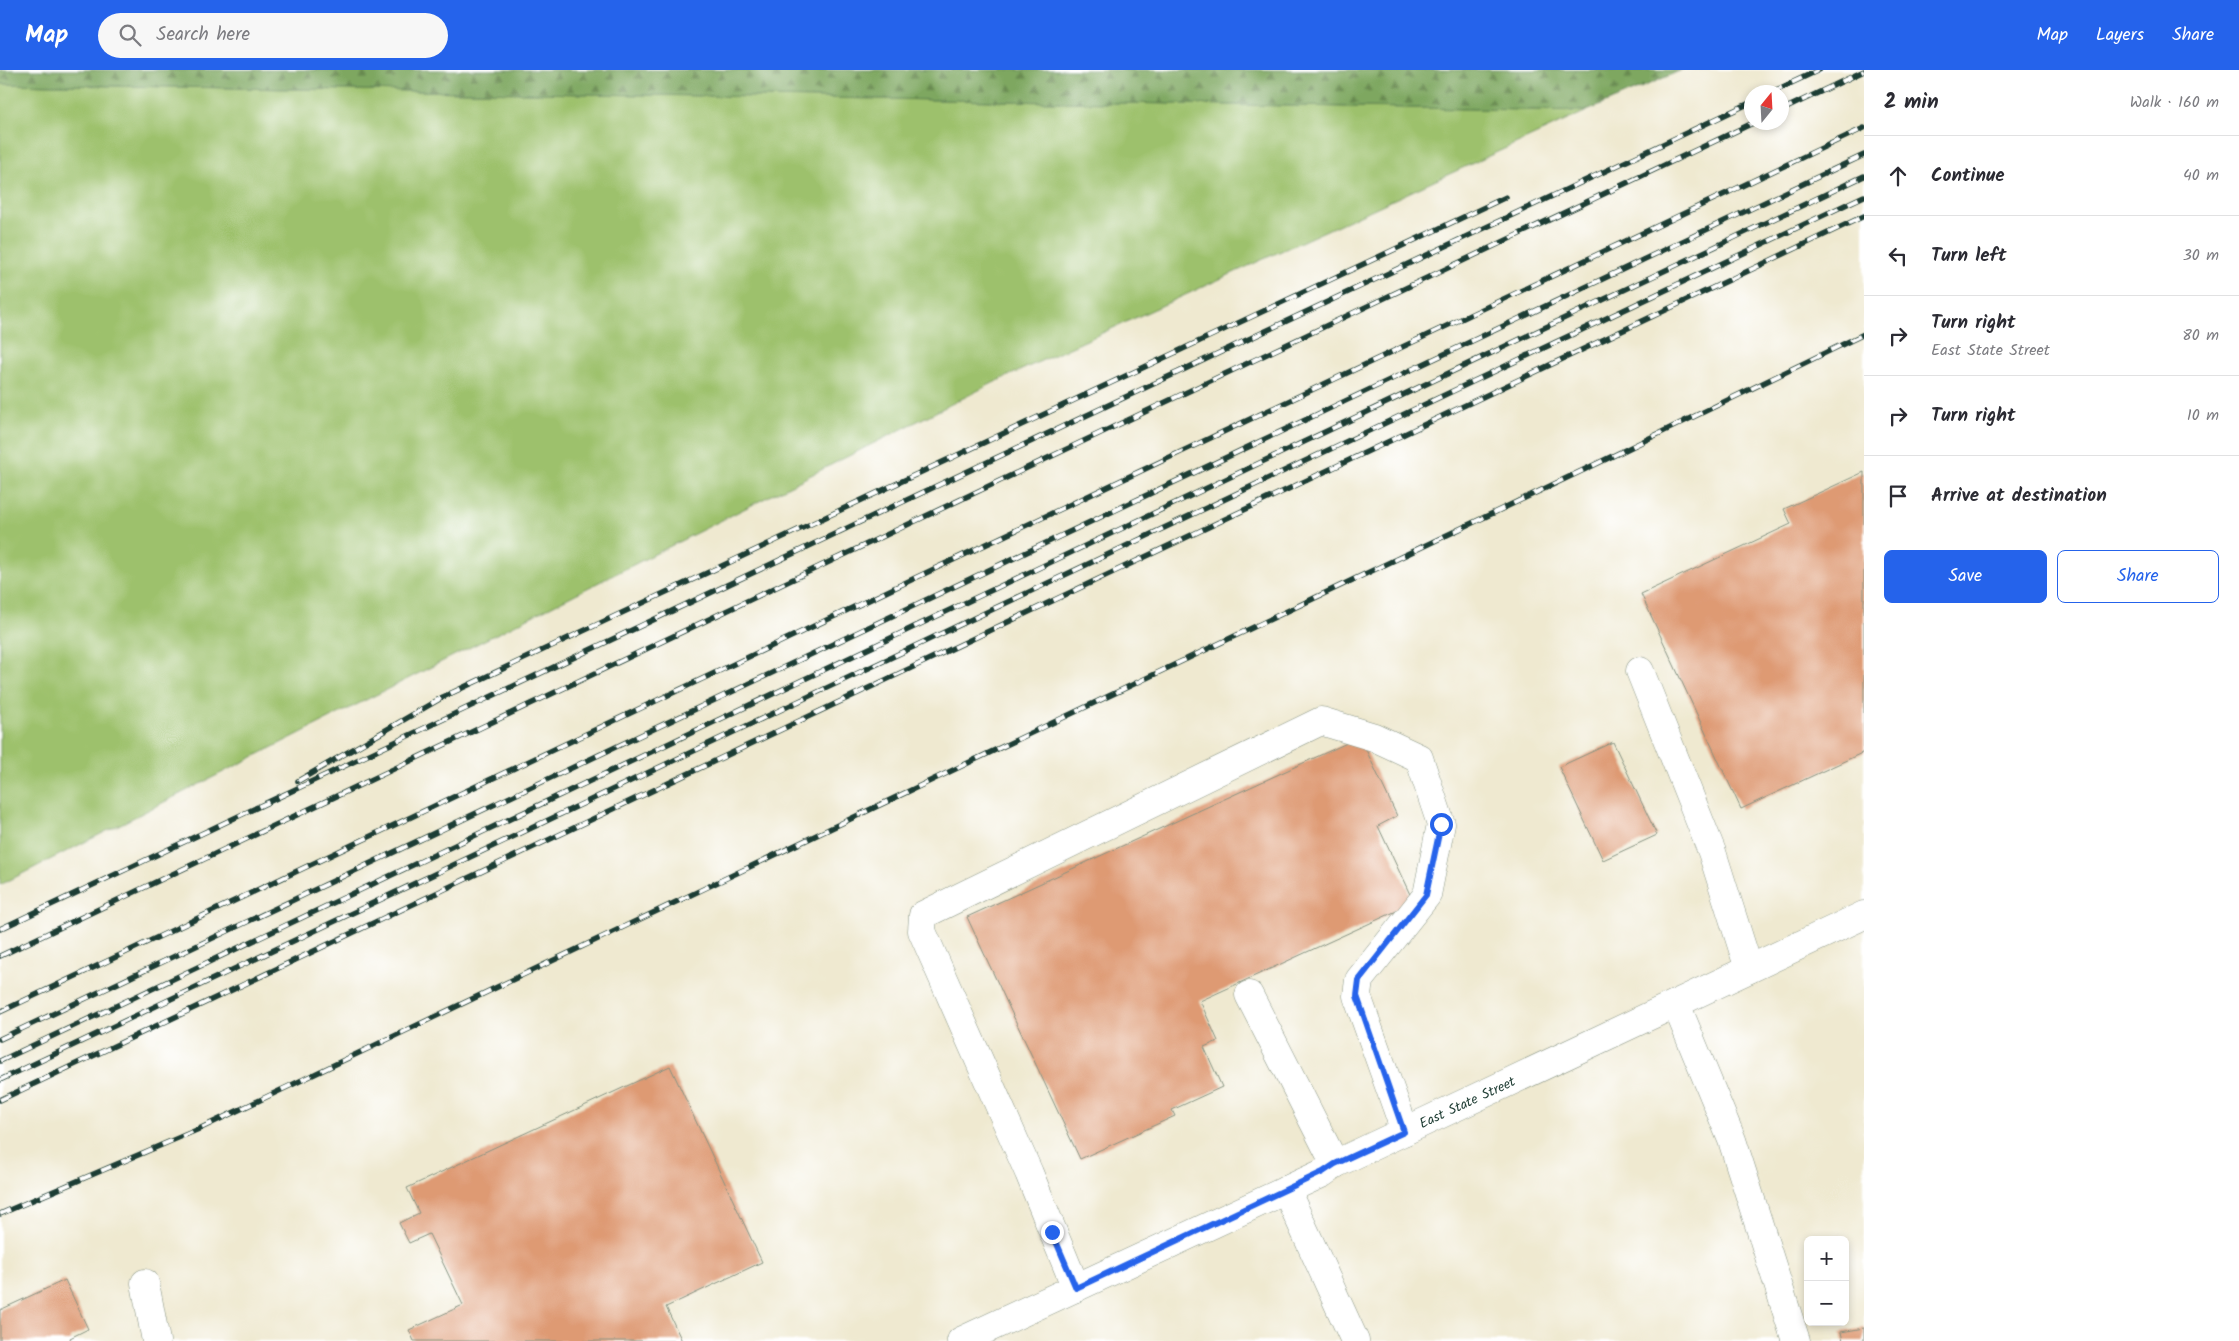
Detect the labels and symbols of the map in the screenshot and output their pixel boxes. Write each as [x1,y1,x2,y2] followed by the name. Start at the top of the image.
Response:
[1744,85,1789,130] north arrow
[1430,813,1453,836] route start
[1416,1071,1520,1135] street label: East State Street
[1041,1221,1064,1244] route end

